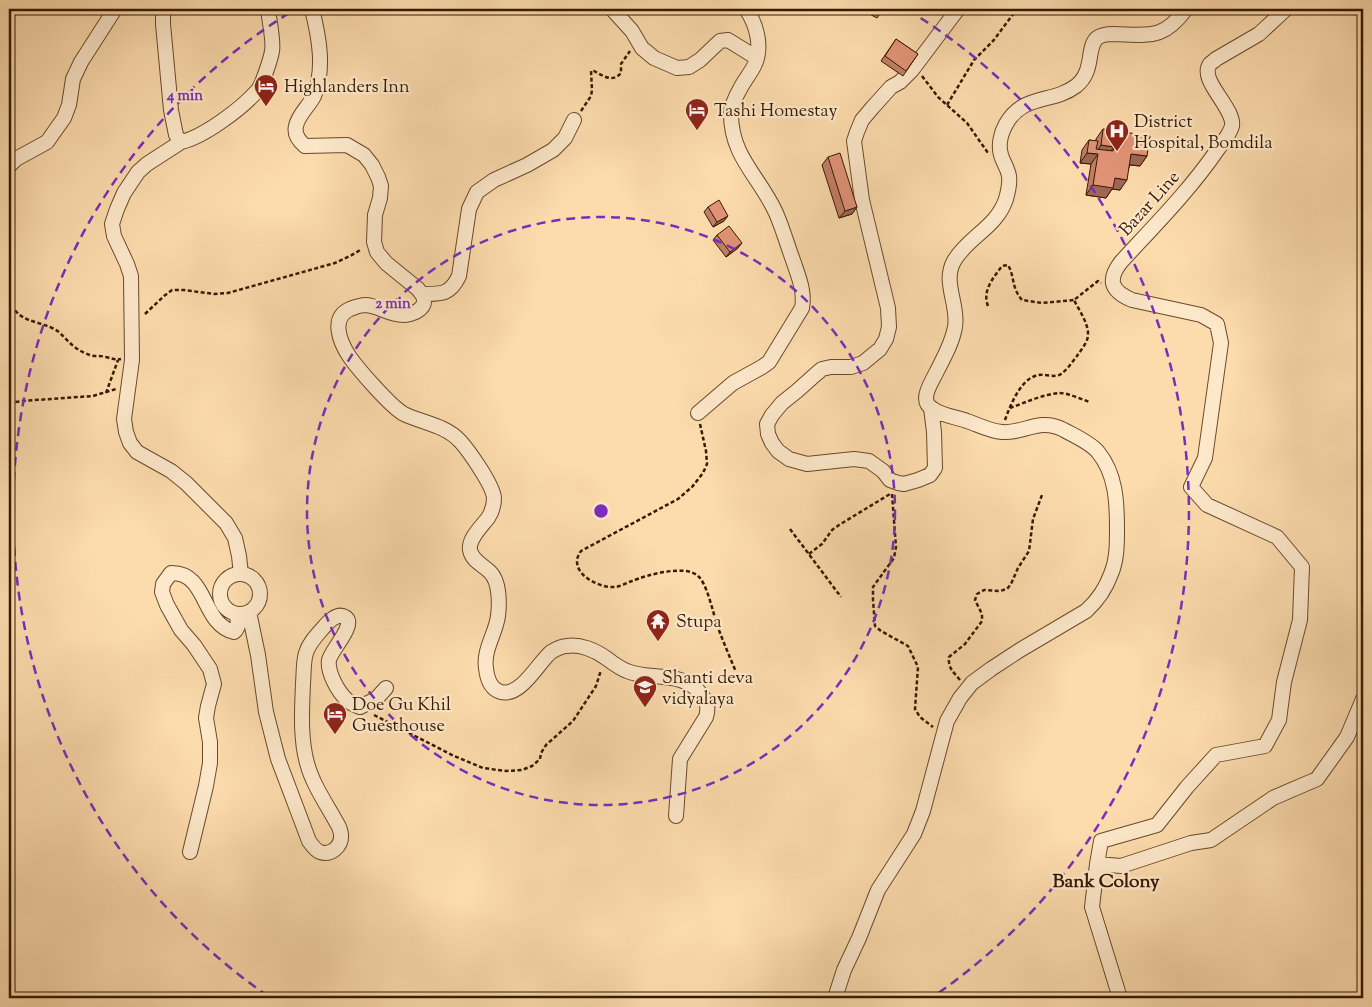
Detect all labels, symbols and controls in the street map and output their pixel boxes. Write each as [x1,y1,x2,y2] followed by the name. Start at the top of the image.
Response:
[253,73,279,107] hotel icon: Highlanders Inn
[284,75,410,101] place label: Highlanders Inn
[166,86,203,107] text: 4 min
[684,97,710,131] hotel icon: Tashi Homestay
[714,99,837,125] place label: Tashi Homestay
[1134,110,1272,157] place label: District Hospital, Bomdila
[1104,118,1130,152] hospital icon: District Hospital, Bomdila
[1114,166,1187,243] street label: Bazar Line
[375,294,411,315] text: 2 min
[592,502,610,520] centre of rings
[645,608,671,642] temple icon: Stupa
[676,610,722,636] place label: Stupa
[662,666,753,713] place label: Shanti deva vidyalaya
[632,674,658,708] school or university icon: Shanti deva vidyalaya
[352,693,451,740] place label: Doe Gu Khil Guesthouse
[322,701,348,735] hotel icon: Doe Gu Khil Guesthouse
[1052,869,1160,896] district label: Bank Colony

